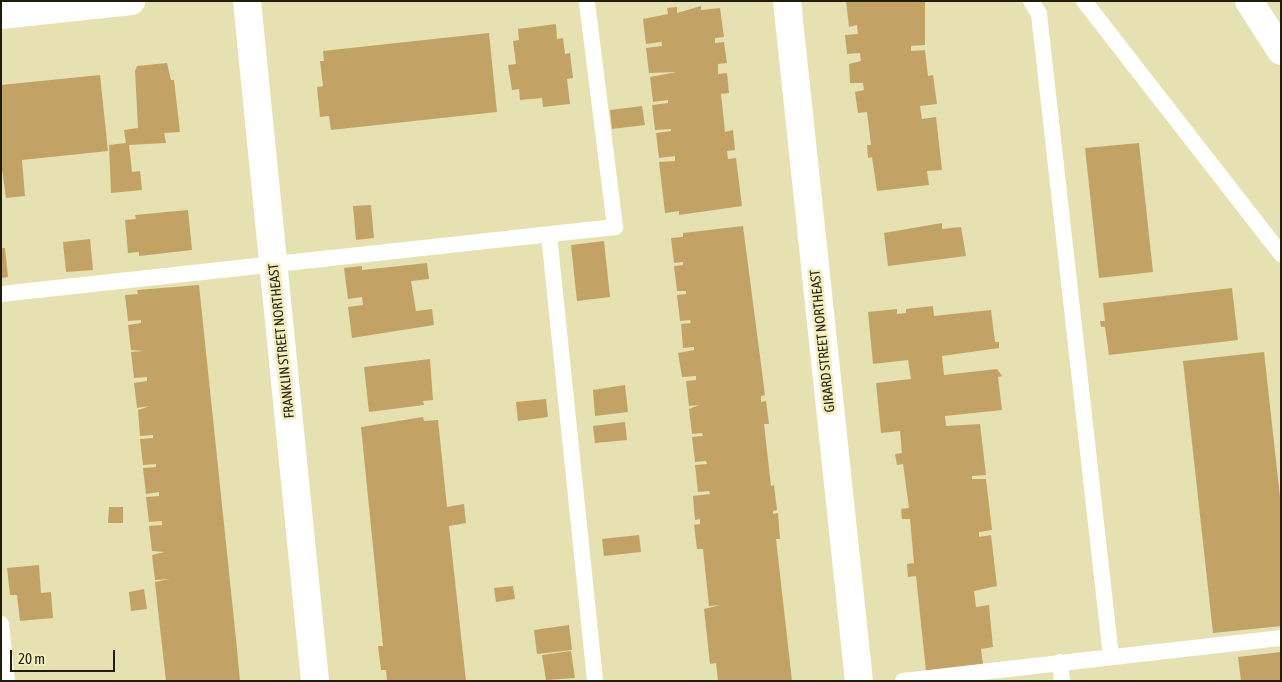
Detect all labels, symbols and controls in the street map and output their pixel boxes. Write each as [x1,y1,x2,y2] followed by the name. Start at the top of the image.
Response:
[265,263,297,419] street label: FRANKLIN STREET NORTHEAST
[806,269,838,413] street label: GIRARD STREET NORTHEAST
[12,640,118,672] scale bar
[18,650,45,667] text: 20 m

